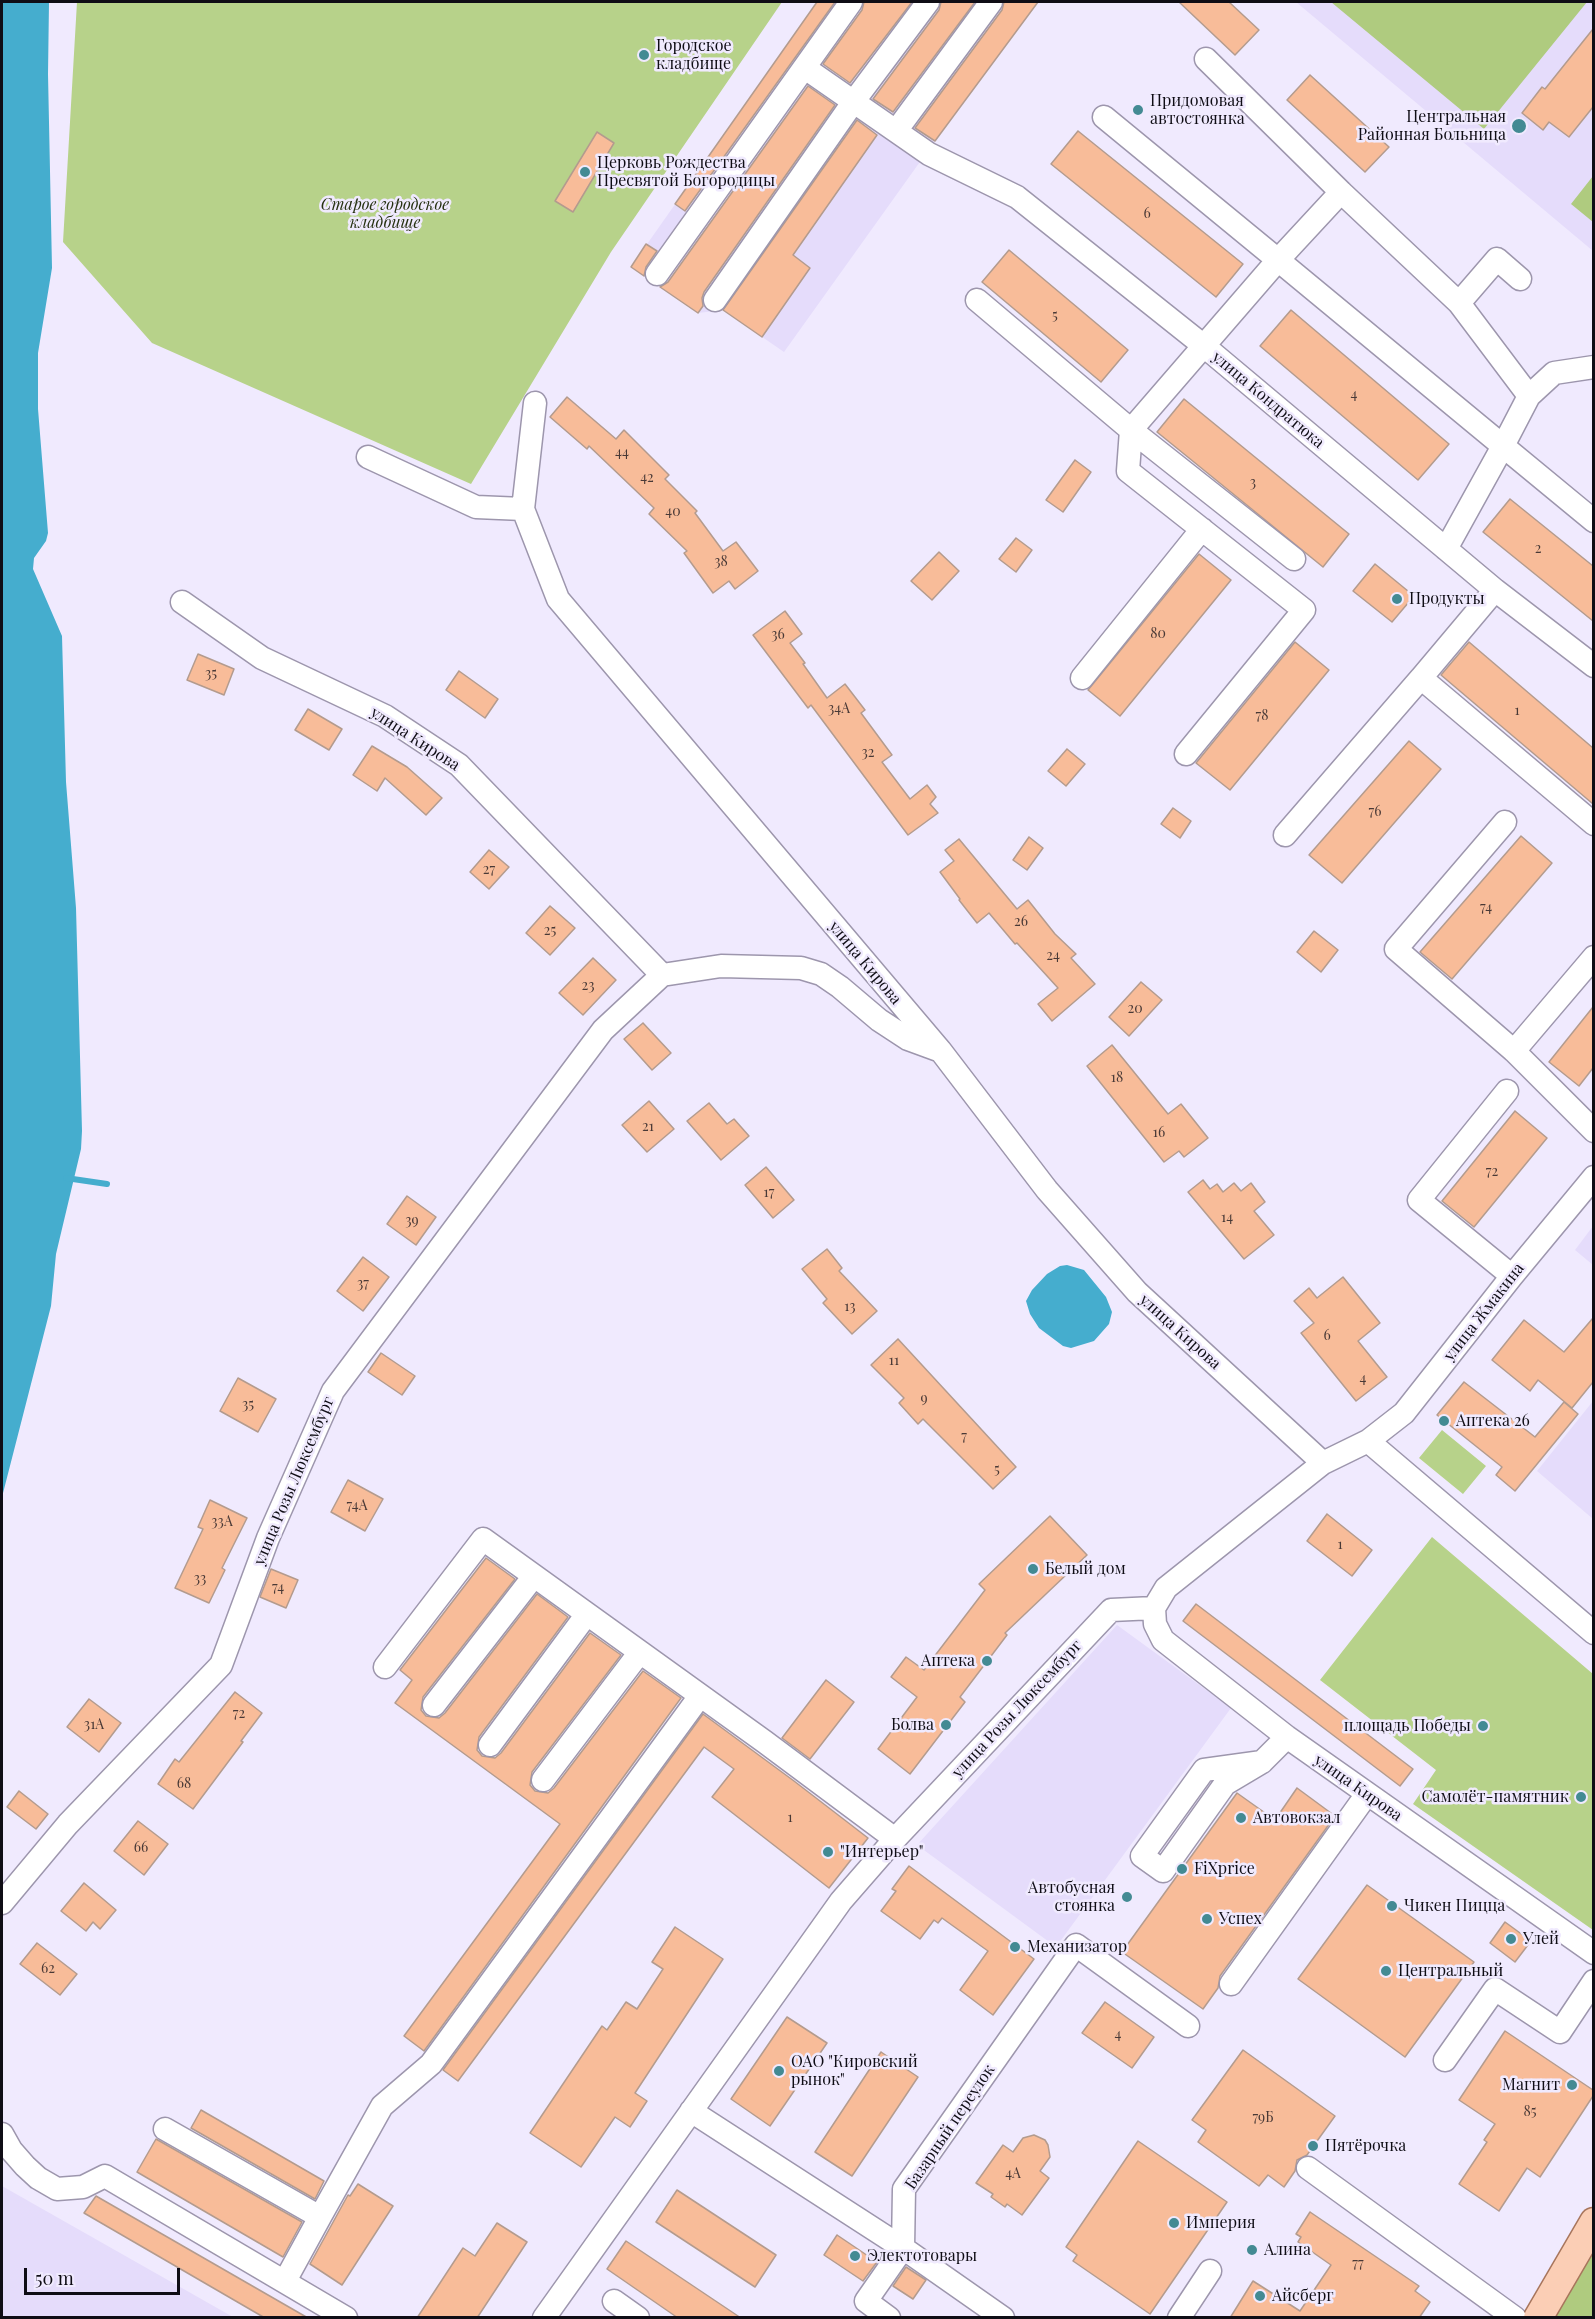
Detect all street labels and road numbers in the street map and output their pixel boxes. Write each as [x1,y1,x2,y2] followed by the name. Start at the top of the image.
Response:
[1208,347,1328,453] street label: улица Кондратюка
[367,703,463,775] street label: улица Кирова
[825,917,905,1009] street label: улица Кирова
[1440,1259,1528,1365] street label: улица Жмакина
[1135,1290,1225,1374] street label: улица Кирова
[250,1394,338,1568] street label: улица Розы Люксембург
[948,1636,1086,1782] street label: улица Розы Люксембург
[1310,1751,1406,1825] street label: улица Кирова
[901,2061,999,2193] street label: Базарный переулок

